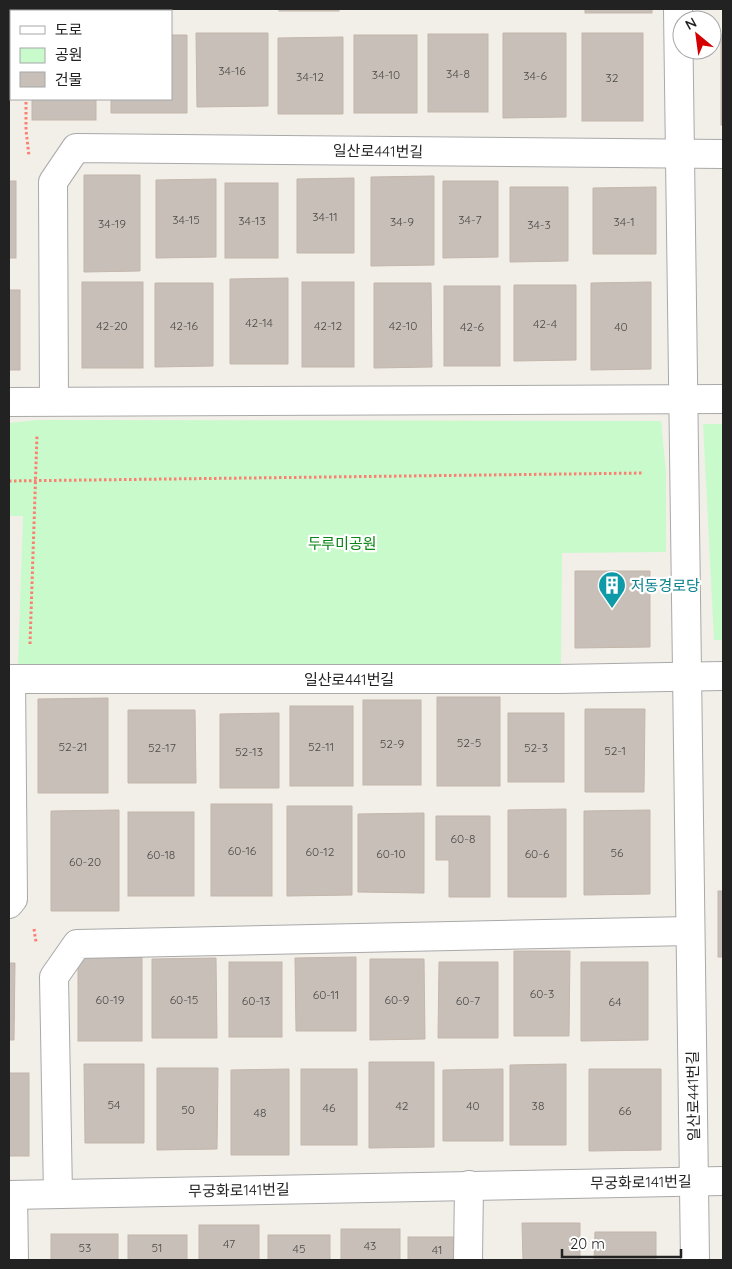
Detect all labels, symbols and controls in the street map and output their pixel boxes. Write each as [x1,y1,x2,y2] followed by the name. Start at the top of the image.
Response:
[10,10,172,100] legend
[672,10,722,60] north arrow
[682,13,700,34] text: N
[55,20,83,39] text: 도로
[55,45,83,64] text: 공원
[218,63,246,78] house number: 34-16
[446,66,470,81] house number: 34-8
[372,67,400,82] house number: 34-10
[523,68,547,83] house number: 34-6
[296,69,324,84] house number: 34-12
[55,70,83,89] text: 건물
[606,70,619,85] house number: 32
[333,141,423,161] street label: 일산로441번길
[312,209,338,224] house number: 34-11
[172,212,200,227] house number: 34-15
[458,212,482,227] house number: 34-7
[238,213,266,228] house number: 34-13
[390,214,414,229] house number: 34-9
[613,214,635,229] house number: 34-1
[98,216,126,231] house number: 34-19
[527,217,551,232] house number: 34-3
[245,315,273,330] house number: 42-14
[533,316,557,331] house number: 42-4
[96,318,128,333] house number: 42-20
[170,318,199,333] house number: 42-16
[314,318,342,333] house number: 42-12
[389,318,417,333] house number: 42-10
[460,319,485,334] house number: 42-6
[614,319,628,334] house number: 40
[307,534,377,553] park label: 두루미공원
[597,570,627,609] building icon: 저동경로당
[631,576,700,595] place label: 저동경로당
[304,670,394,689] street label: 일산로441번길
[457,735,481,750] house number: 52-5
[380,736,405,751] house number: 52-9
[59,739,87,754] house number: 52-21
[308,739,334,754] house number: 52-11
[148,740,176,755] house number: 52-17
[524,740,548,755] house number: 52-3
[604,743,626,758] house number: 52-1
[235,744,263,759] house number: 52-13
[451,831,475,846] house number: 60-8
[228,843,257,858] house number: 60-16
[306,844,335,859] house number: 60-12
[611,845,624,860] house number: 56
[376,846,406,861] house number: 60-10
[525,846,550,861] house number: 60-6
[147,847,175,862] house number: 60-18
[69,854,101,869] house number: 60-20
[530,986,554,1001] house number: 60-3
[313,987,339,1002] house number: 60-11
[96,992,125,1007] house number: 60-19
[170,992,198,1007] house number: 60-15
[385,992,410,1007] house number: 60-9
[242,993,270,1008] house number: 60-13
[456,993,480,1008] house number: 60-7
[609,994,621,1009] house number: 64
[683,1051,703,1141] street label: 일산로441번길
[108,1097,120,1112] house number: 54
[396,1098,409,1113] house number: 42
[466,1098,480,1113] house number: 40
[532,1098,544,1113] house number: 38
[323,1100,336,1115] house number: 46
[181,1102,195,1117] house number: 50
[619,1103,632,1118] house number: 66
[254,1105,266,1120] house number: 48
[590,1172,692,1192] street label: 무궁화로141번길
[188,1180,290,1200] street label: 무궁화로141번길
[562,1226,681,1258] scale bar
[570,1234,605,1253] text: 20 m
[223,1236,235,1251] house number: 47
[364,1238,376,1253] house number: 43
[79,1240,91,1255] house number: 53
[152,1240,162,1255] house number: 51
[293,1241,305,1256] house number: 45
[432,1242,442,1257] house number: 41

